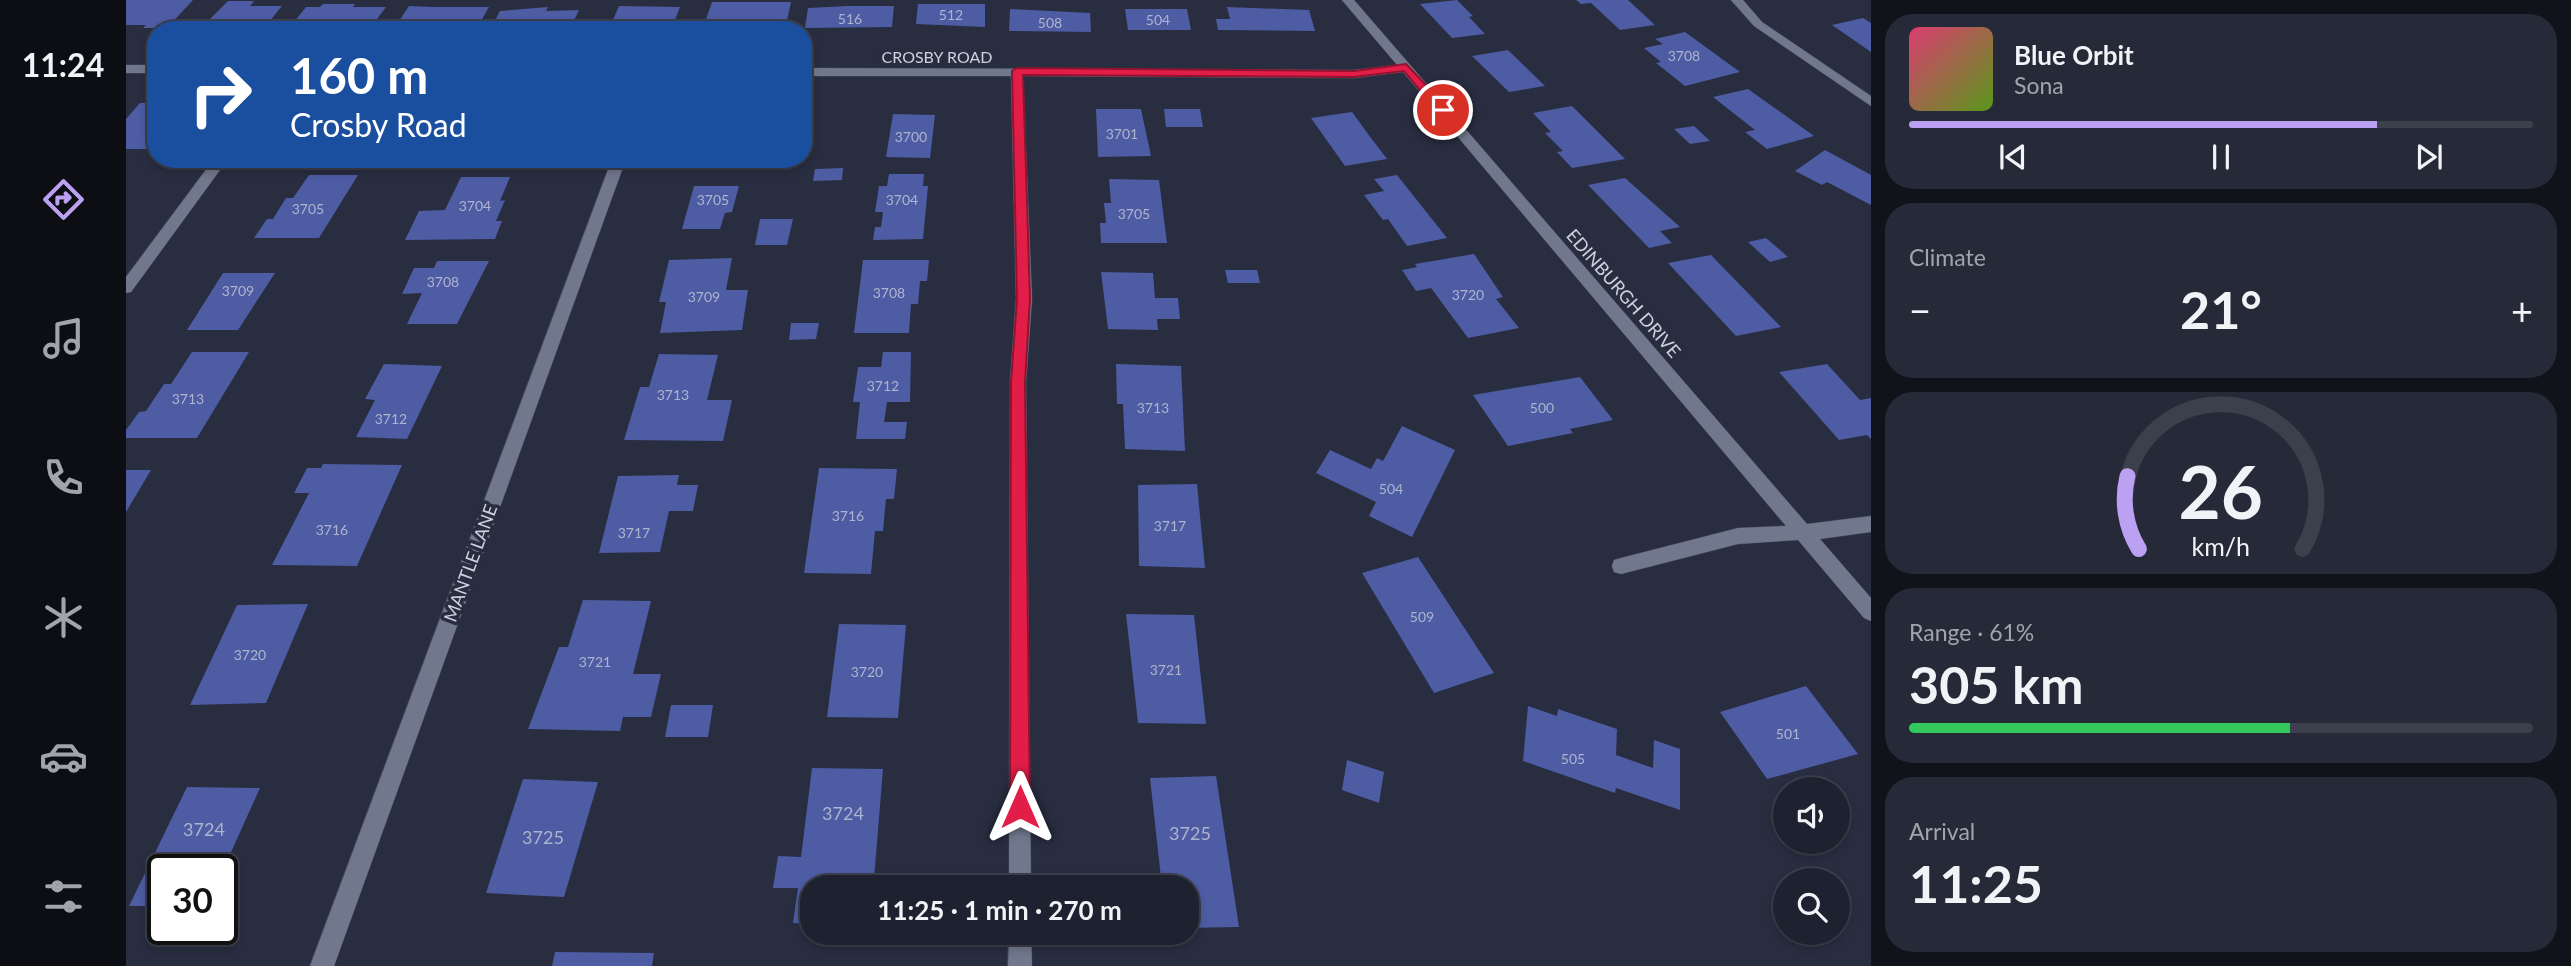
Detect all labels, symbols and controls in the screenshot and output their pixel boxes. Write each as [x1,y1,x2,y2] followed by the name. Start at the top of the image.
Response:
[939,6,963,23] house number: 512
[838,10,862,27] house number: 516
[1146,11,1170,28] house number: 504
[1038,14,1062,31] house number: 508
[2014,39,2134,71] text: Blue Orbit
[22,45,104,84] text: 11:24
[290,46,428,104] text: 160 m
[882,47,992,66] street label: CROSBY ROAD
[1668,47,1700,64] house number: 3708
[175,49,266,140] icon: right
[2014,71,2064,99] text: Sona
[1413,80,1473,140] pin
[1424,91,1462,129] icon: arrive
[290,105,467,144] text: Crosby Road
[1106,125,1138,142] house number: 3701
[895,128,927,145] house number: 3700
[1994,138,2032,176] icon: previous
[2202,138,2240,176] icon: pause
[2410,138,2448,176] icon: next
[39,175,88,224] icon: directions
[697,191,729,208] house number: 3705
[886,191,918,208] house number: 3704
[459,197,491,214] house number: 3704
[292,200,324,217] house number: 3705
[1118,205,1150,222] house number: 3705
[1562,224,1686,362] street label: EDINBURGH DRIVE
[1909,243,1986,271] text: Climate
[427,273,459,290] house number: 3708
[2180,278,2262,340] text: 21°
[222,282,254,299] house number: 3709
[873,284,905,301] house number: 3708
[1452,286,1484,303] house number: 3720
[1909,287,1931,333] text: −
[2511,287,2533,333] text: +
[688,288,720,305] house number: 3709
[39,314,88,363] icon: music
[867,377,899,394] house number: 3712
[657,386,689,403] house number: 3713
[172,390,204,407] house number: 3713
[1137,399,1169,416] house number: 3713
[1530,399,1554,416] house number: 500
[375,410,407,427] house number: 3712
[2179,447,2263,535] text: 26
[39,453,88,502] icon: phone
[1379,480,1403,497] house number: 504
[439,501,501,625] street label: MANTLE LANE
[832,507,864,524] house number: 3716
[1154,517,1186,534] house number: 3717
[316,521,348,538] house number: 3716
[618,524,650,541] house number: 3717
[2192,531,2250,561] text: km/h
[39,593,88,642] icon: climate
[1410,608,1434,625] house number: 509
[1909,618,2034,646] text: Range · 61%
[234,646,266,663] house number: 3720
[579,653,611,670] house number: 3721
[1909,653,2083,715] text: 305 km
[1150,661,1182,678] house number: 3721
[851,663,883,680] house number: 3720
[1776,725,1800,742] house number: 501
[39,732,88,781] icon: car
[1561,750,1585,767] house number: 505
[983,770,1057,844] position arrow
[1773,777,1850,945] map controls
[1773,777,1850,854] button: sound
[822,802,864,824] house number: 3724
[1909,817,1975,845] text: Arrival
[183,818,225,840] house number: 3724
[1169,822,1211,844] house number: 3725
[522,826,564,848] house number: 3725
[1909,852,2043,914] text: 11:25
[147,854,238,945] speed limit sign: 30
[1773,868,1850,945] button: search
[39,872,88,921] icon: filters
[877,894,1122,926] text: 11:25 · 1 min · 270 m

